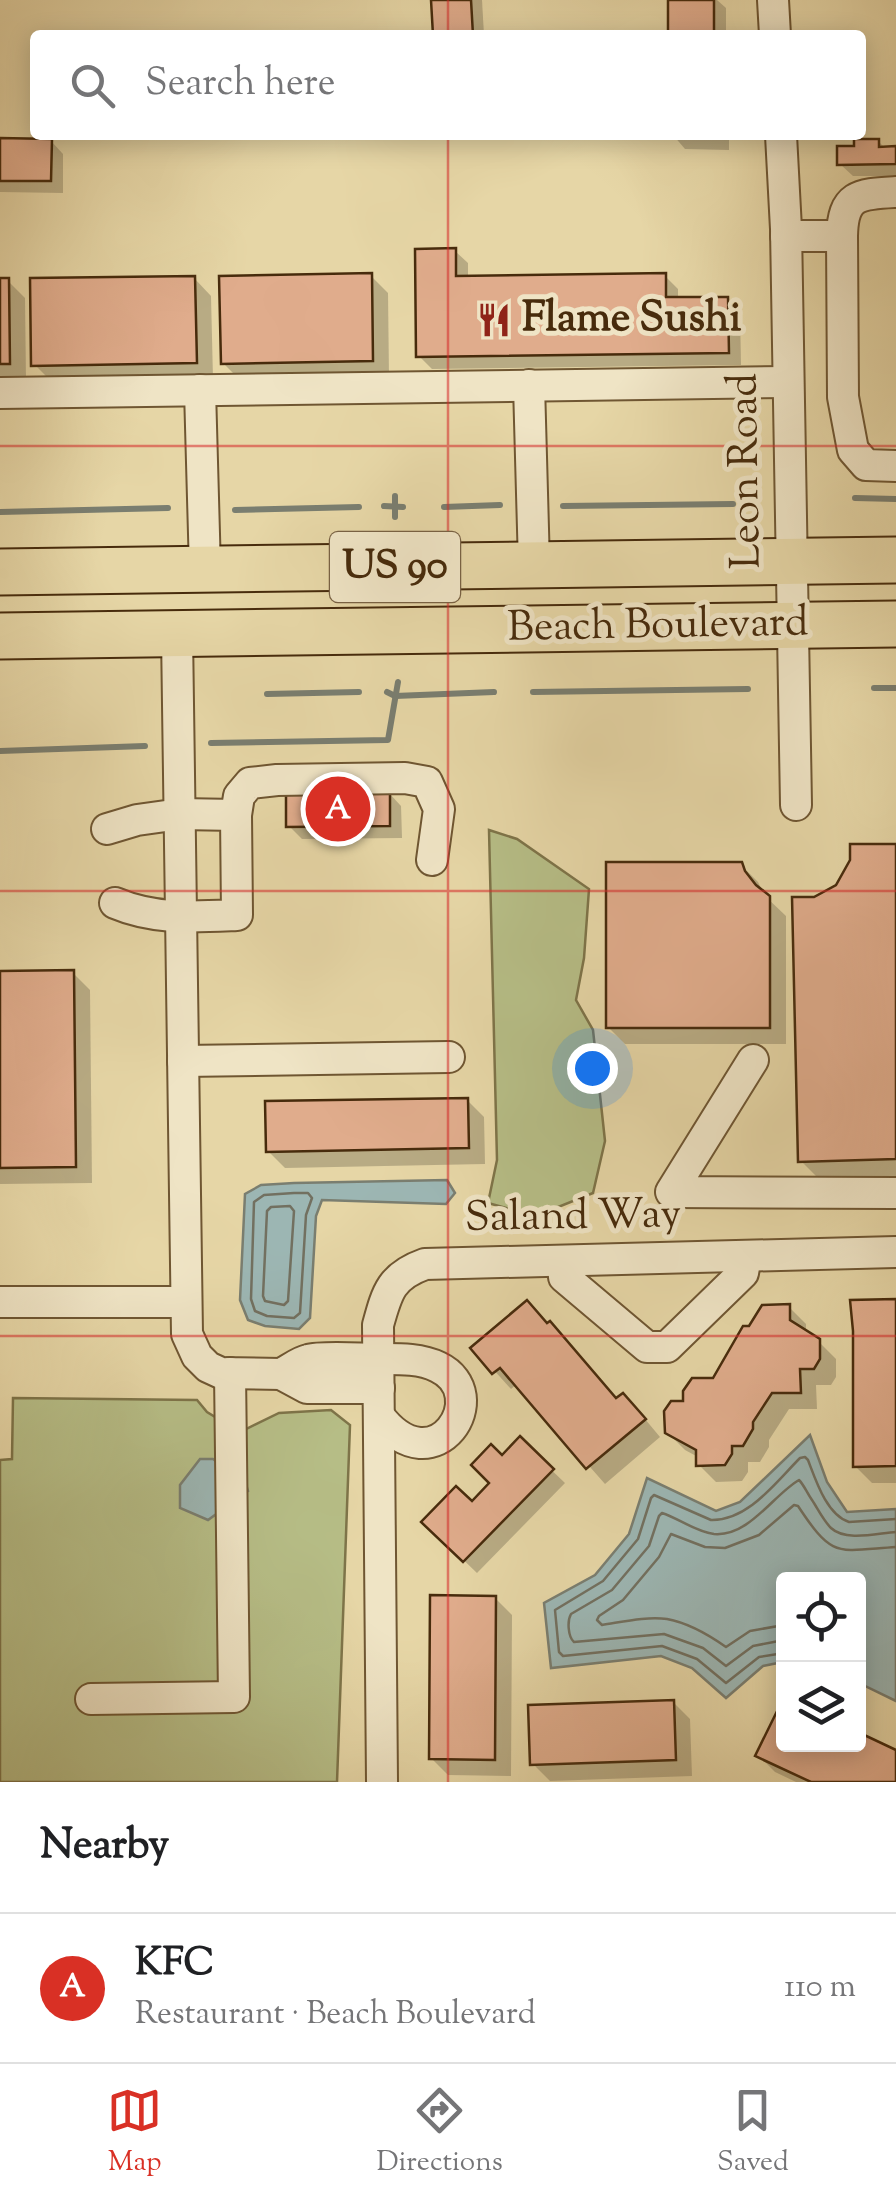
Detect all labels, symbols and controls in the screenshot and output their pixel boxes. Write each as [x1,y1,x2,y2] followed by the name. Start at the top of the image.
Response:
[30,30,866,140] search box
[65,58,120,113] icon: search
[145,58,336,112] text: Search here
[522,290,742,350] place label: Flame Sushi
[475,301,513,339] restaurant icon: Flame Sushi
[715,372,779,570] street label: Leon Road
[330,532,460,602] road number: US 90
[507,594,809,660] street label: Beach Boulevard
[306,772,370,846] pin: A
[567,1043,618,1094] your location
[464,1186,682,1250] street label: Saland Way
[776,1572,866,1752] map controls
[776,1572,866,1662] button: locate
[776,1662,866,1752] button: layers
[40,1817,169,1877] text: Nearby
[135,1938,214,1992] text: KFC
[60,1965,85,2011] text: A
[784,1965,856,2011] text: 110 m
[135,1992,536,2038] text: Restaurant · Beach Boulevard
[107,2083,162,2183] tab: Map
[376,2083,503,2183] tab: Directions
[717,2083,789,2183] tab: Saved

